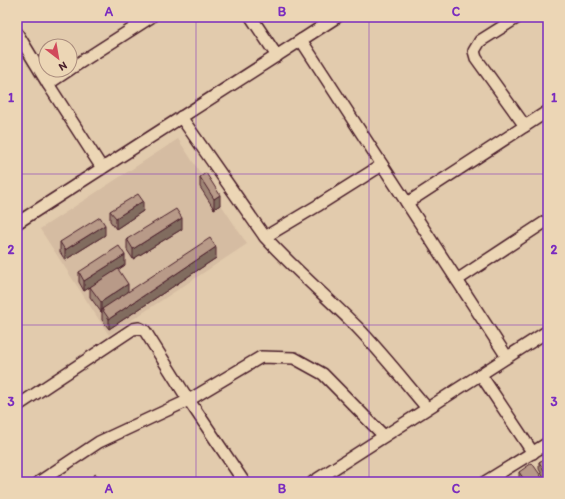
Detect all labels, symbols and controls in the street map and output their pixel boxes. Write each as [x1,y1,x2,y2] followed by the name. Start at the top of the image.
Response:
[104,4,114,19] text: A
[278,4,287,19] text: B
[452,4,461,19] text: C
[38,38,78,78] north arrow
[56,59,69,74] text: N
[8,90,14,105] text: 1
[551,90,557,105] text: 1
[8,242,15,257] text: 2
[551,242,558,257] text: 2
[7,394,15,409] text: 3
[550,394,558,409] text: 3
[104,481,114,496] text: A
[278,481,287,496] text: B
[452,481,461,496] text: C

